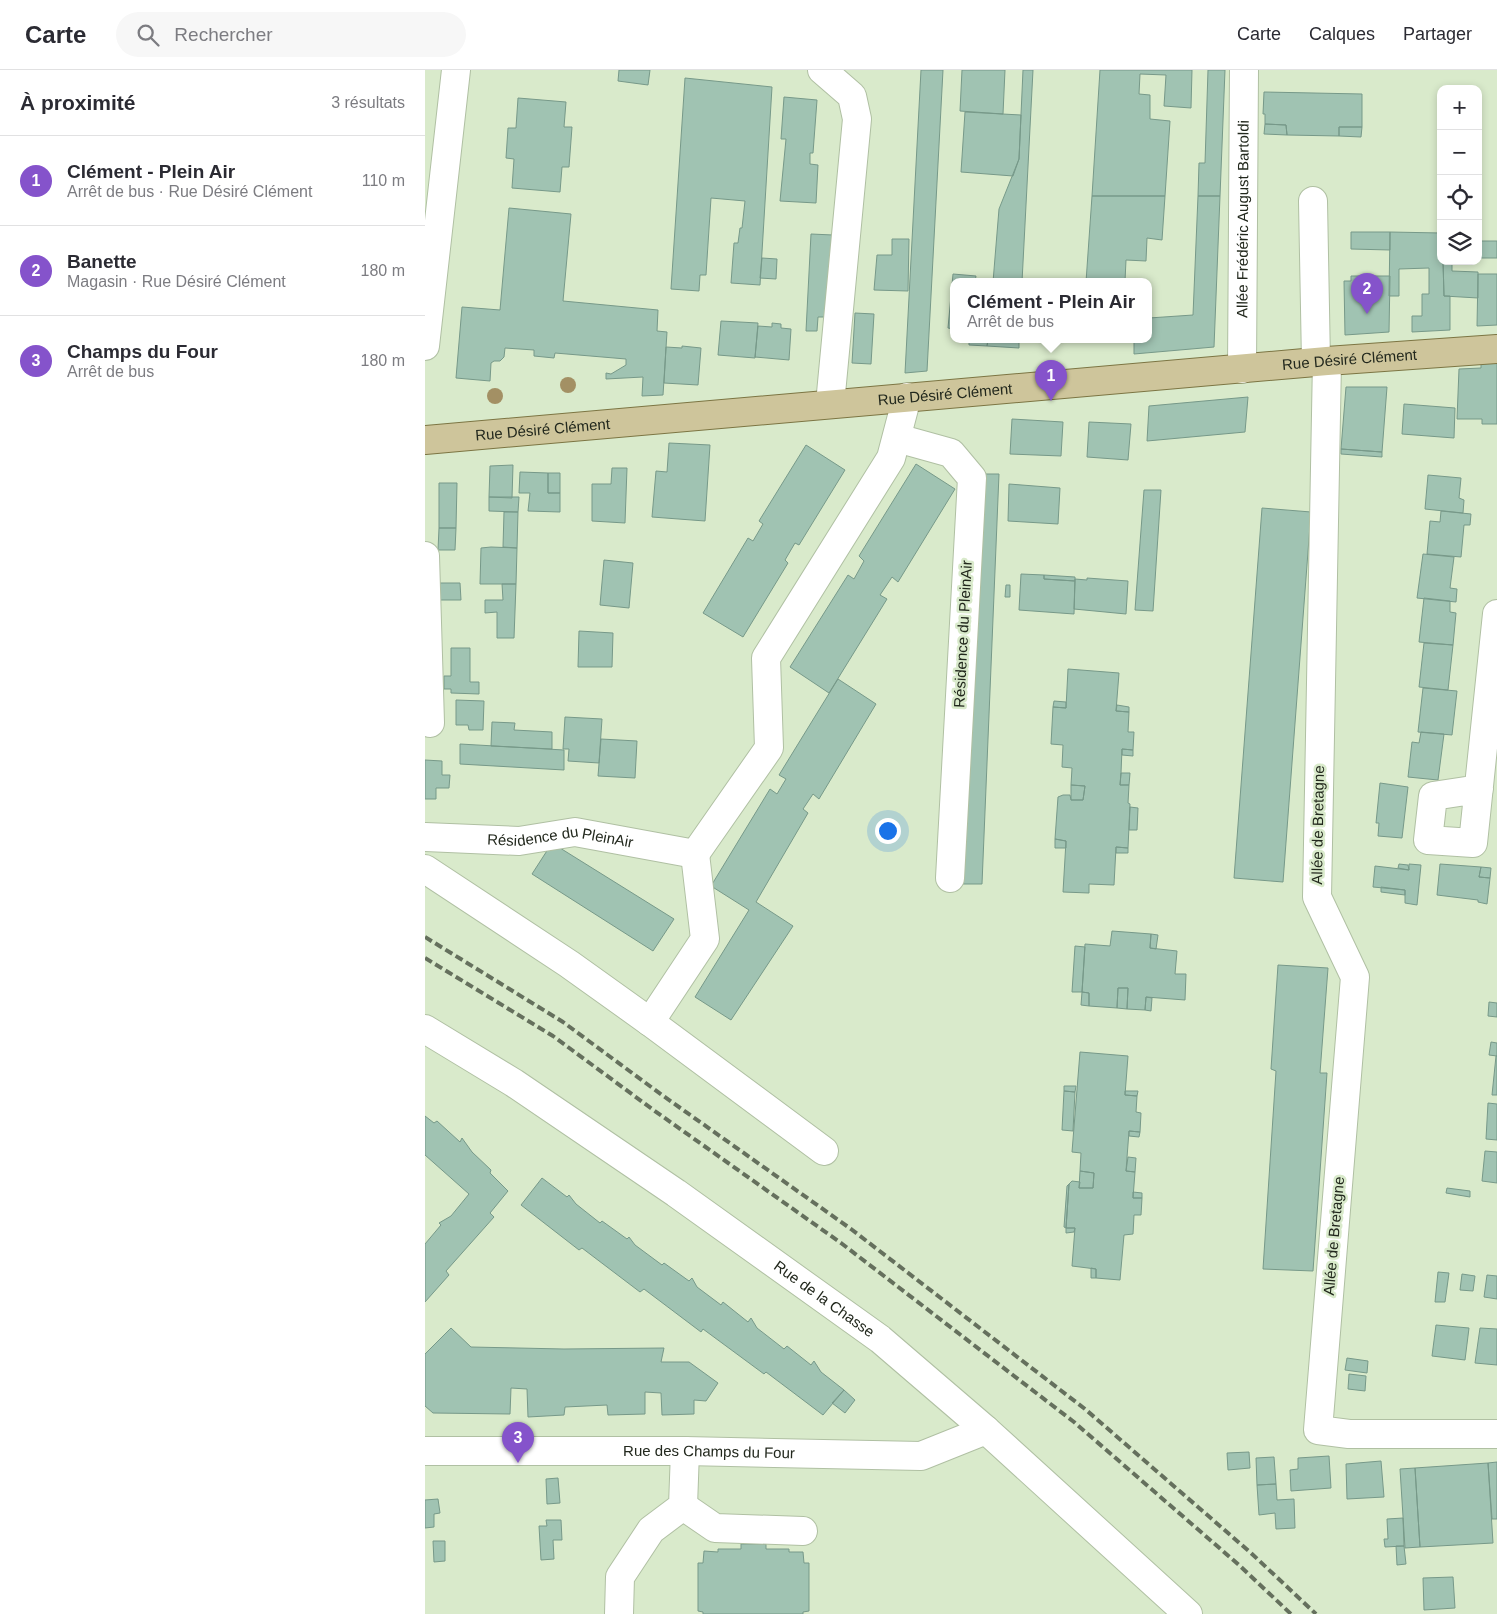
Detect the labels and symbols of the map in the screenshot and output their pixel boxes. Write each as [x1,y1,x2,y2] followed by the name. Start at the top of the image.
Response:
[1233,120,1252,318] street label: Allée Frédéric August Bartoldi
[1351,273,1383,314] pin: 2
[1281,346,1418,373] street label: Rue Désiré Clément
[1035,360,1067,401] pin: 1
[877,380,1014,408] street label: Rue Désiré Clément
[474,415,611,444] street label: Rue Désiré Clément
[950,560,975,708] street label: Résidence du PleinAir
[1308,765,1327,885] street label: Allée de Bretagne
[875,818,901,844] your location
[487,823,635,851] street label: Résidence du PleinAir
[1320,1176,1347,1296] street label: Allée de Bretagne
[771,1257,878,1340] street label: Rue de la Chasse
[502,1422,534,1463] pin: 3
[623,1442,795,1461] street label: Rue des Champs du Four

